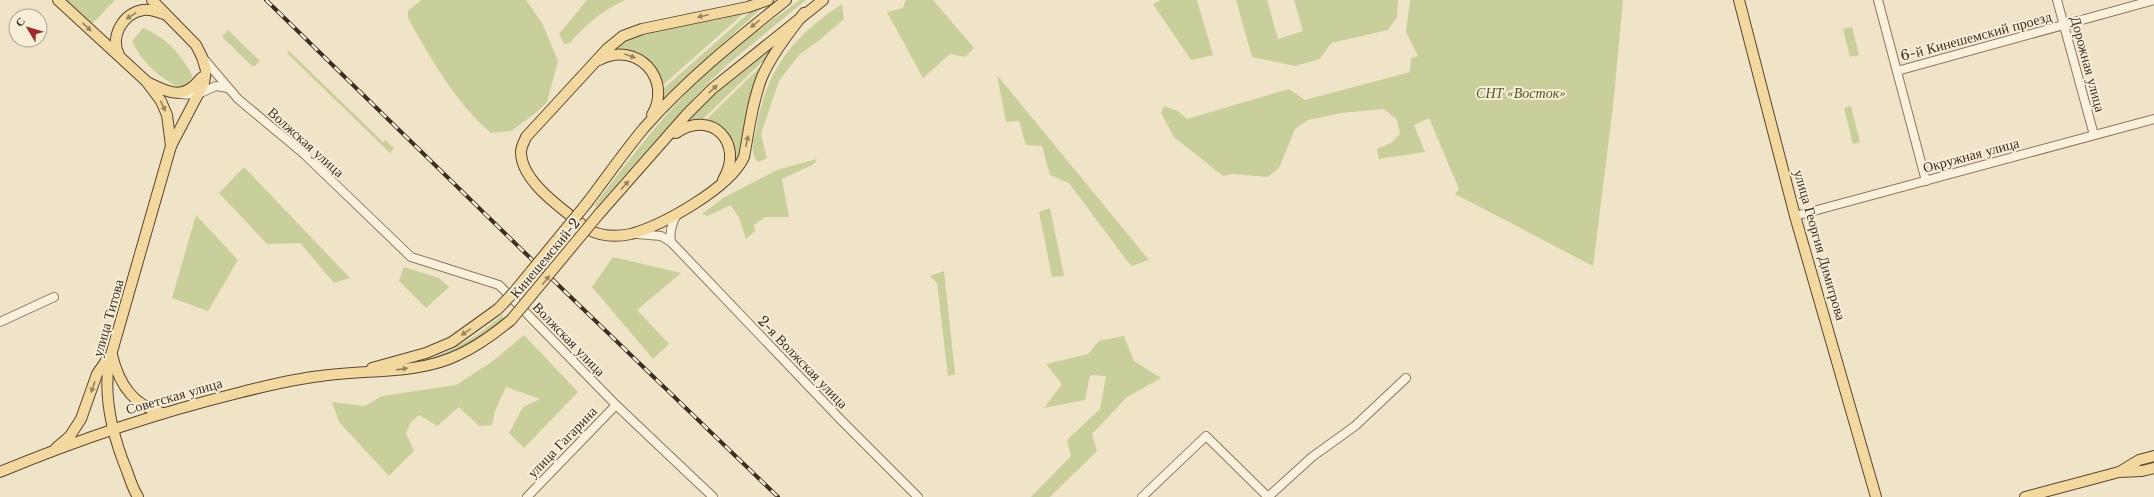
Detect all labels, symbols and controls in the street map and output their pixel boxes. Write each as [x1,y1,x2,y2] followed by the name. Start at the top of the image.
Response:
[1898,7,2054,65] street label: 6-й Кинешемский проезд
[8,8,48,48] north arrow
[126,12,137,19] one-way arrow
[12,14,28,29] text: С
[697,14,709,20] one-way arrow
[2067,14,2110,115] street label: Дорожная улица
[750,20,761,29] one-way arrow
[82,22,92,31] one-way arrow
[625,53,637,59] one-way arrow
[708,84,718,94] one-way arrow
[1476,84,1566,102] park label: СНТ «Восток»
[160,101,166,112] one-way arrow
[264,103,348,182] street label: Волжская улица
[1921,133,2022,176] street label: Окружная улица
[745,135,751,147] one-way arrow
[1790,168,1850,323] street label: улица Георгия Димитрова
[621,180,630,190] one-way arrow
[506,214,584,302] street label: Кинешемский-2
[541,274,550,285] one-way arrow
[88,276,128,359] street label: улица Титова
[529,298,610,381] street label: Волжская улица
[754,312,852,413] street label: 2-я Волжская улица
[461,328,472,336] one-way arrow
[396,366,408,372] one-way arrow
[124,373,225,418] street label: Советская улица
[89,381,95,393] one-way arrow
[523,402,601,482] street label: улица Гагарина

